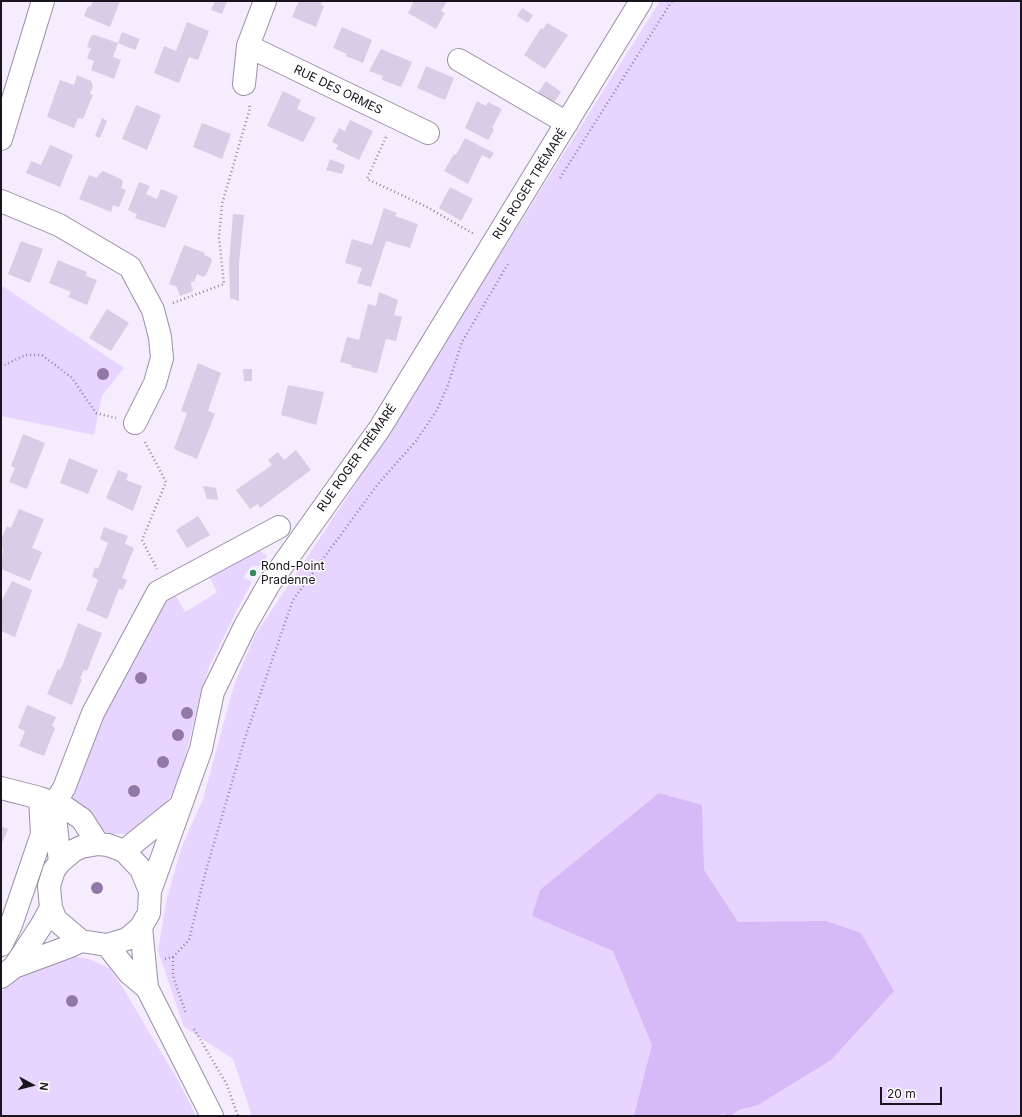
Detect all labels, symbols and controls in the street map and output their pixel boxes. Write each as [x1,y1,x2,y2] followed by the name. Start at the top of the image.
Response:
[291,62,385,118] street label: RUE DES ORMES
[490,126,570,242] street label: RUE ROGER TRÉMARÉ
[314,401,400,515] street label: RUE ROGER TRÉMARÉ
[261,559,324,587] place label: Rond-Point Pradenne
[248,568,258,578] marker: Rond-Point Pradenne
[12,1065,52,1105] north arrow
[882,1079,944,1105] scale bar
[36,1081,51,1091] text: N
[887,1086,916,1101] text: 20 m

